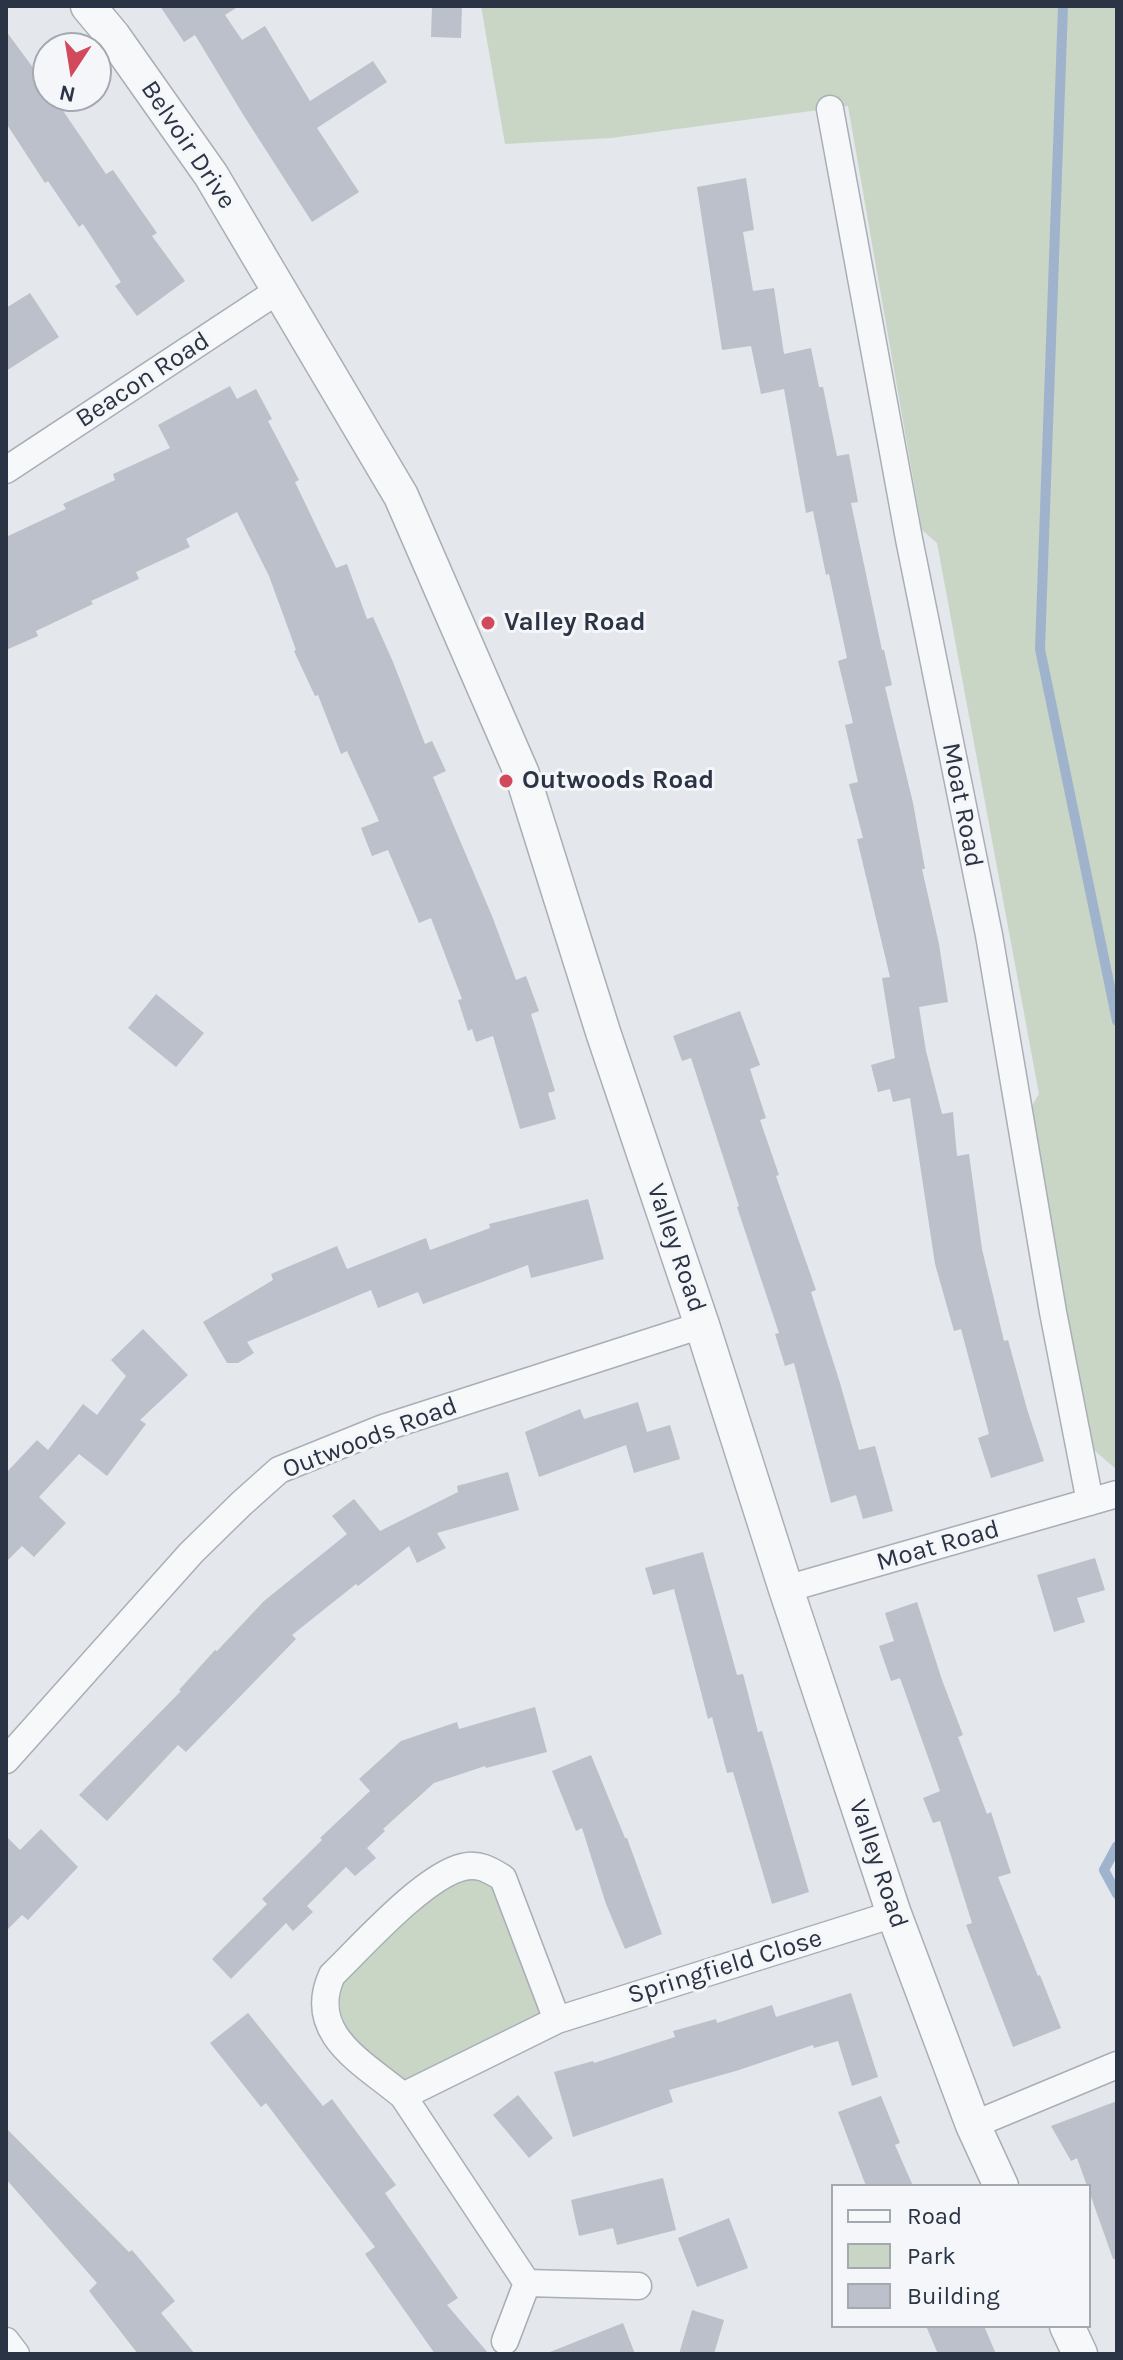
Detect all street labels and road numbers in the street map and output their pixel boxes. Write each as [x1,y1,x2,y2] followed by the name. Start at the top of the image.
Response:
[134,75,242,215] street label: Belvoir Drive
[70,325,216,435] street label: Beacon Road
[935,740,989,870] street label: Moat Road
[639,1180,713,1316] street label: Valley Road
[278,1390,462,1486] street label: Outwoods Road
[873,1514,1003,1578] street label: Moat Road
[841,1796,915,1932] street label: Valley Road
[624,1923,826,2011] street label: Springfield Close

